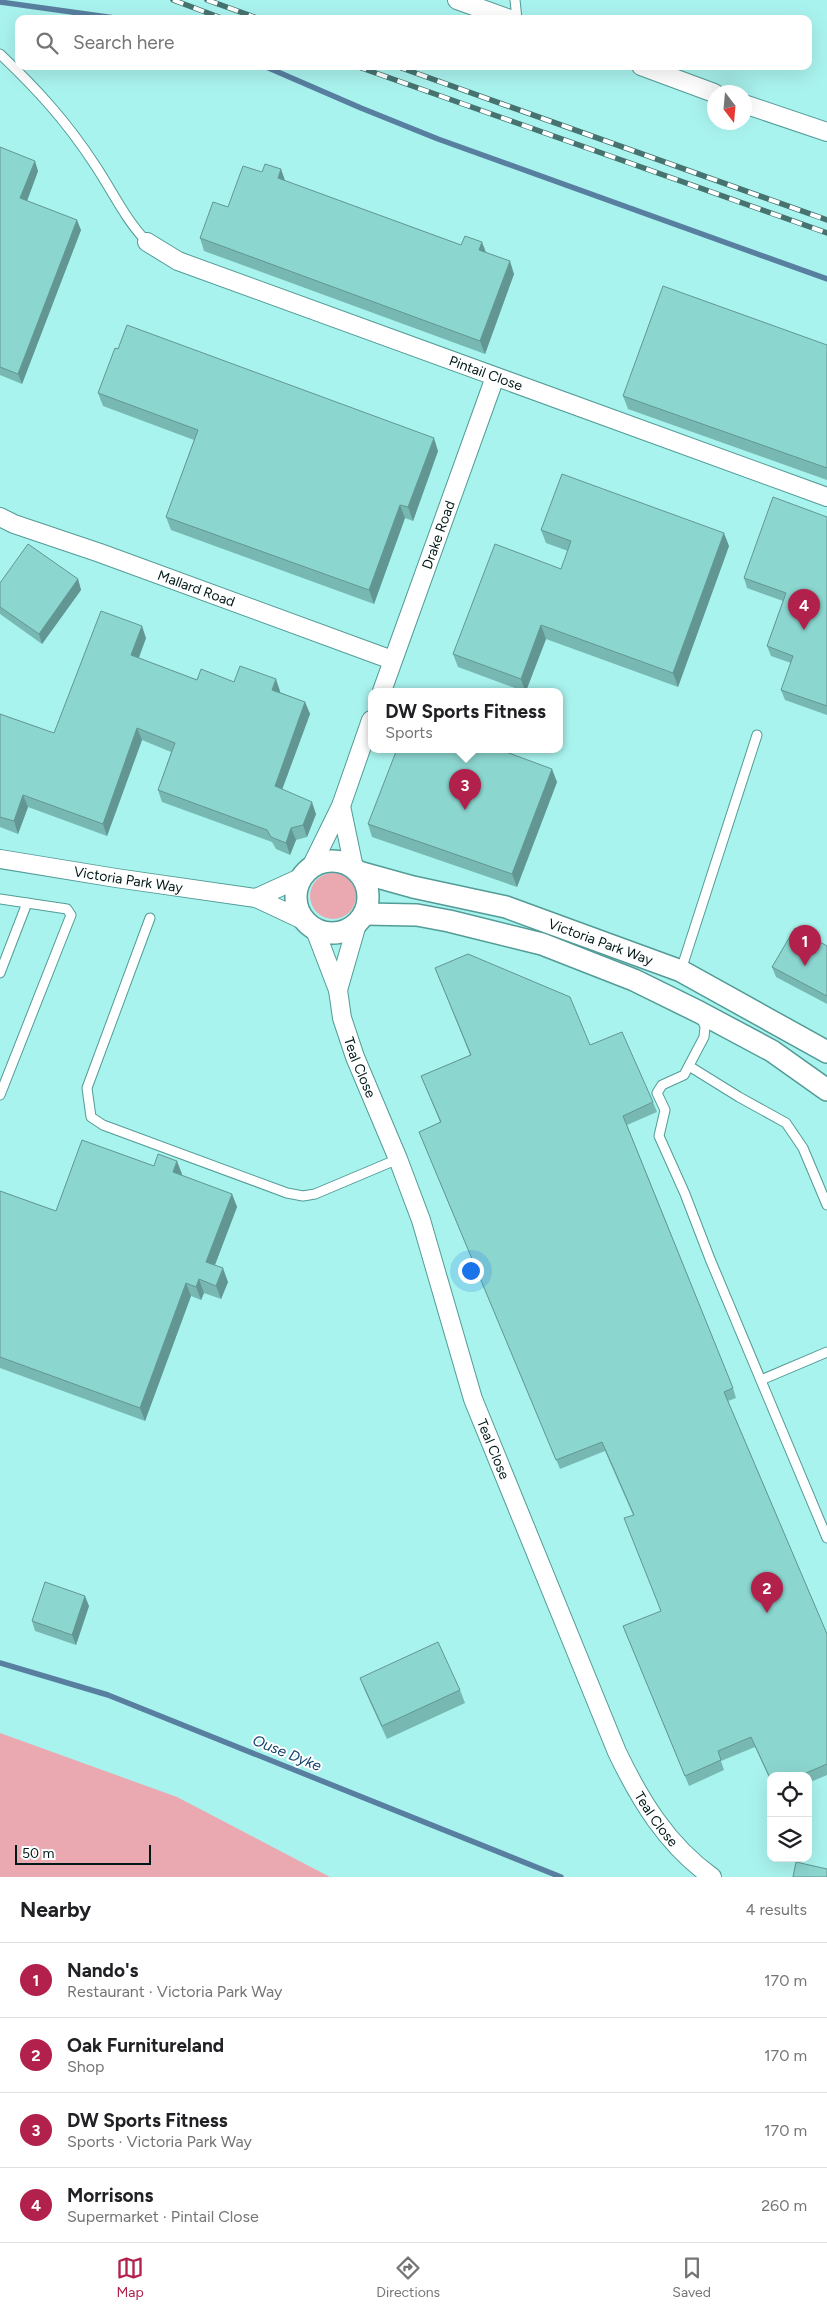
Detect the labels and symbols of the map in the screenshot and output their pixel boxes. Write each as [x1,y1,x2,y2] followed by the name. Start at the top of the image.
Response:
[707,85,752,130] north arrow
[447,352,525,394] street label: Pintail Close
[418,498,458,571] street label: Drake Road
[155,566,237,610] street label: Mallard Road
[788,589,820,630] pin: 4
[449,769,481,810] pin: 3
[73,863,185,896] street label: Victoria Park Way
[546,915,656,969] street label: Victoria Park Way
[789,925,821,966] pin: 1
[340,1035,380,1100] street label: Teal Close
[458,1258,484,1284] your location
[474,1416,513,1482] street label: Teal Close
[751,1572,783,1613] pin: 2
[250,1731,324,1775] water label: Ouse Dyke
[631,1788,682,1850] street label: Teal Close
[15,1842,151,1865] scale bar

